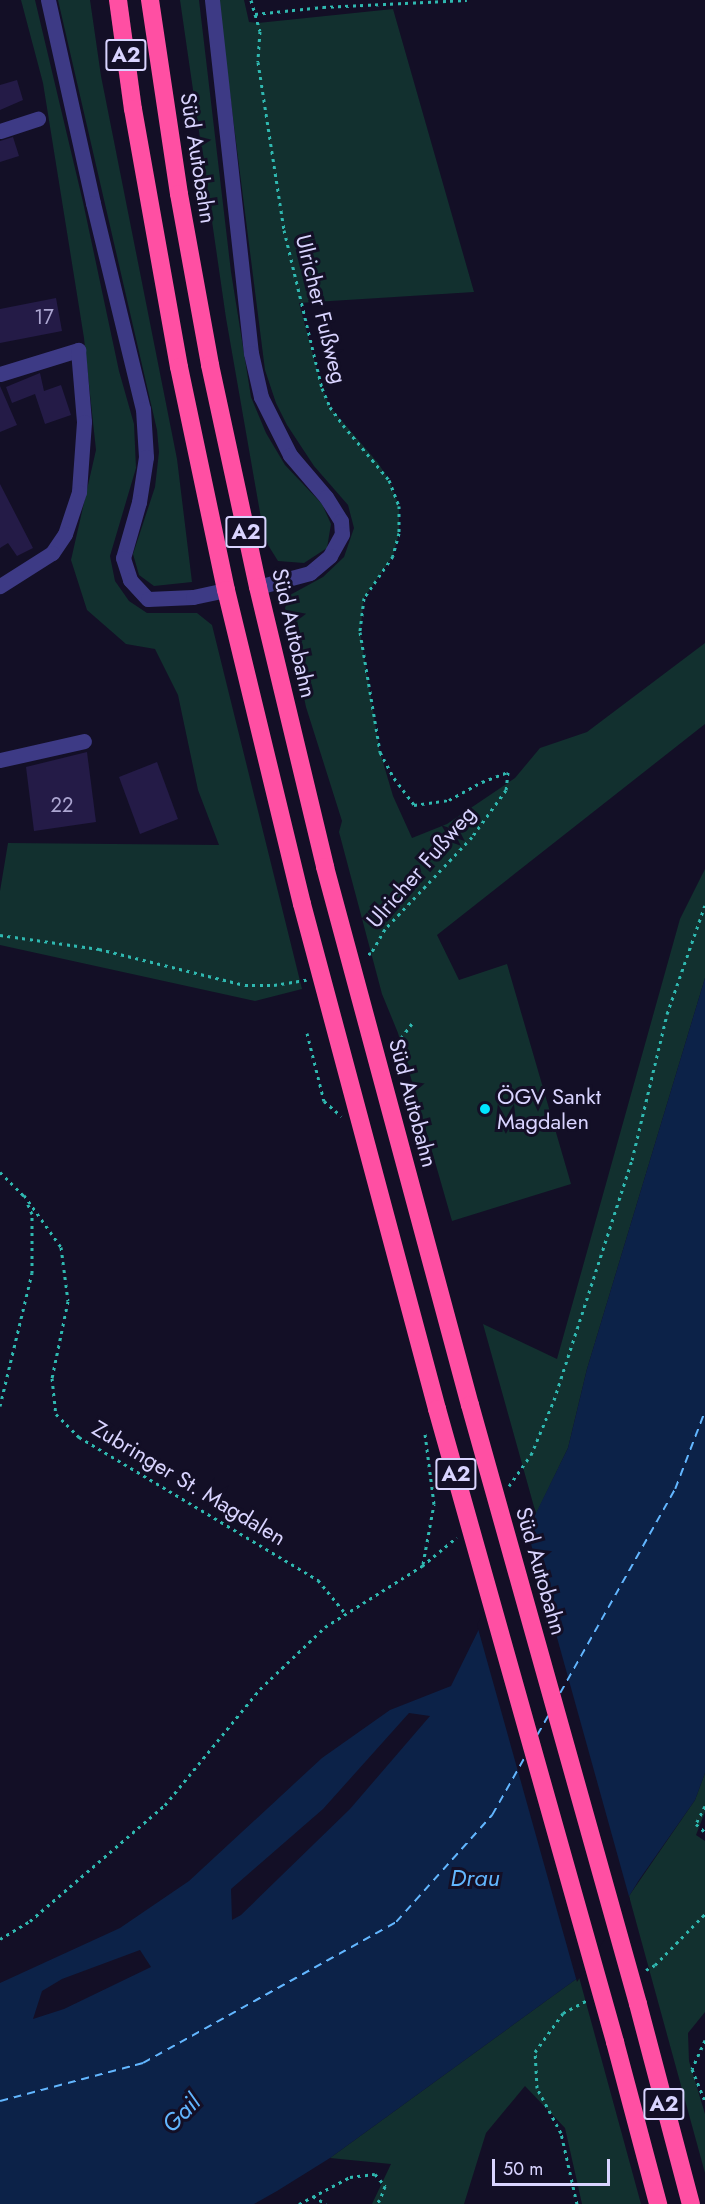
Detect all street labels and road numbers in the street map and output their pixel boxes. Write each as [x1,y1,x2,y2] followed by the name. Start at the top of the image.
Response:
[105,37,147,73] road number: A2
[175,91,221,225] street label: Süd Autobahn
[290,232,352,386] street label: Ulricher Fußweg
[225,514,267,550] road number: A2
[266,566,322,700] street label: Süd Autobahn
[361,801,481,933] street label: Ulricher Fußweg
[383,1036,443,1170] street label: Süd Autobahn
[88,1415,290,1551] street label: Zubringer St. Magdalen
[435,1456,477,1492] road number: A2
[510,1504,572,1638] street label: Süd Autobahn
[643,2086,685,2122] road number: A2

